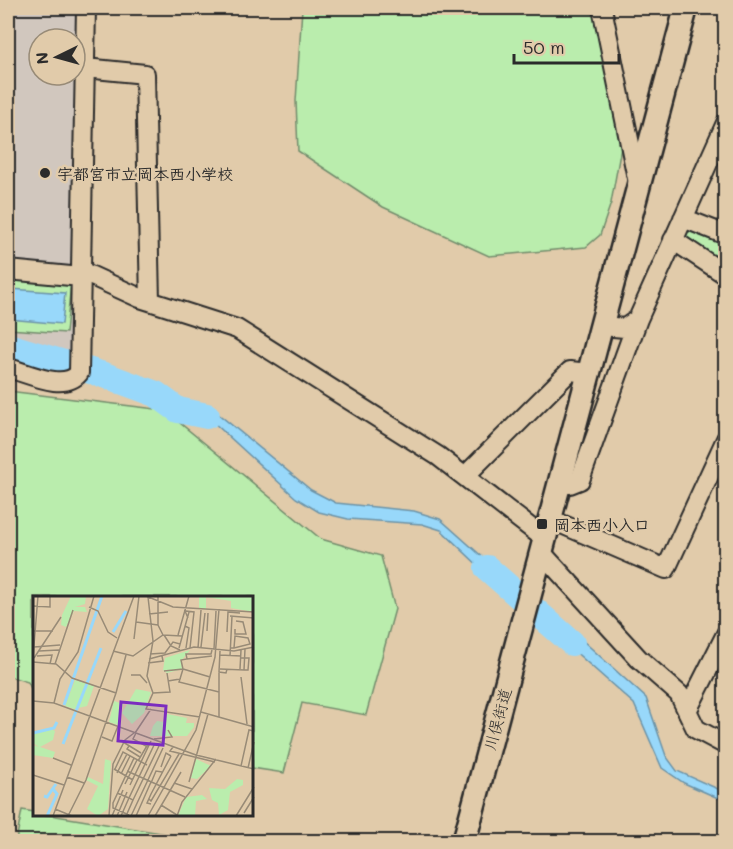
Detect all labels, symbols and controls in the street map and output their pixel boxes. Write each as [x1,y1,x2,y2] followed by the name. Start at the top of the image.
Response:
[27,27,87,87] north arrow
[514,27,619,65] scale bar
[523,35,565,59] text: 50 m
[31,51,53,65] text: N
[57,163,233,184] place label: 宇都宮市立岡本西小学校
[38,166,52,180] marker: 宇都宮市立岡本西小学校
[554,514,650,535] place label: 岡本西小入口
[535,517,549,531] marker: 岡本西小入口
[33,596,254,816] inset map
[479,685,515,753] street label: 川俣街道

